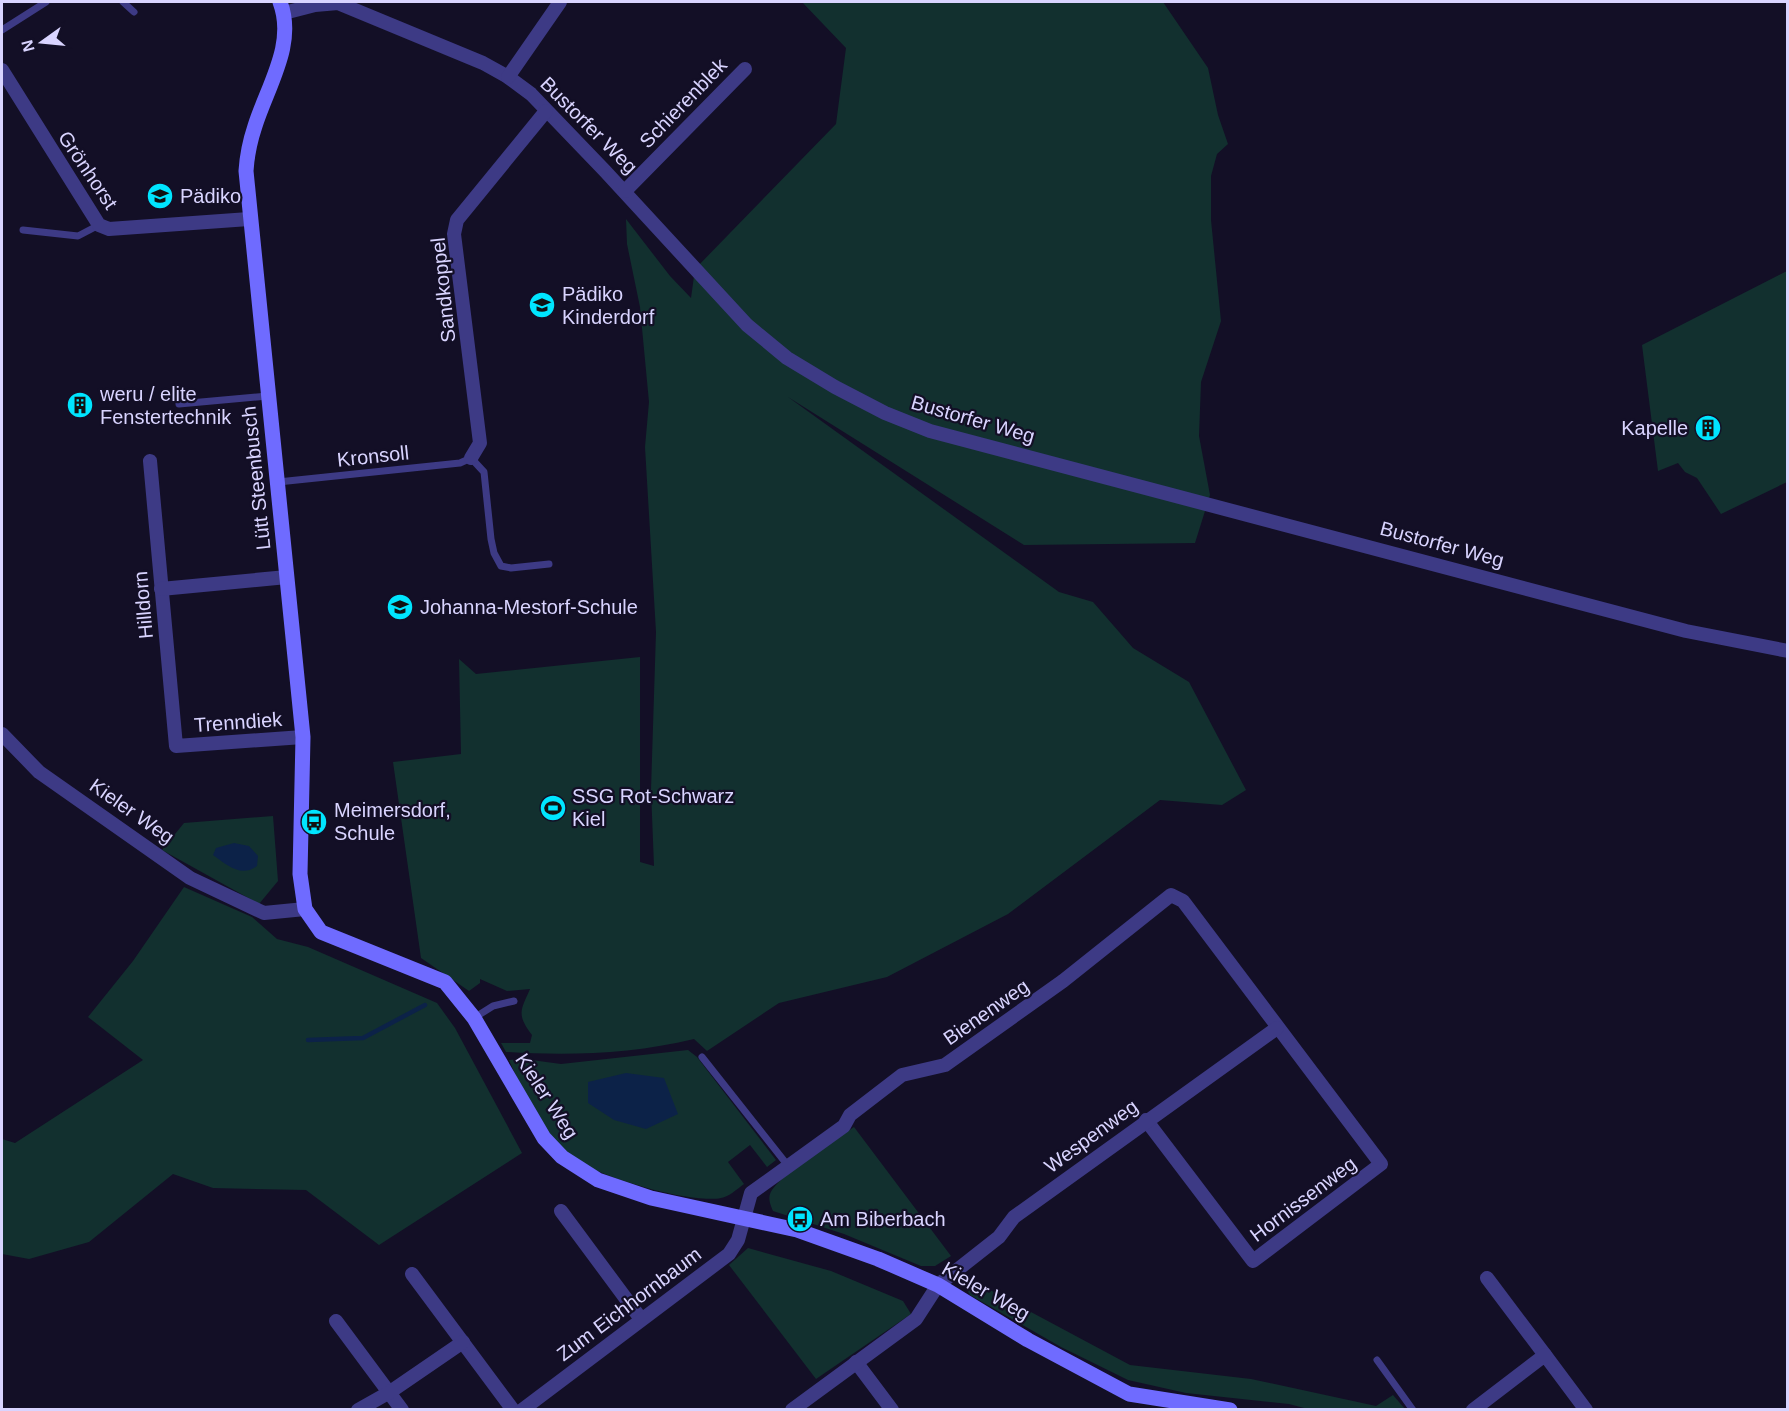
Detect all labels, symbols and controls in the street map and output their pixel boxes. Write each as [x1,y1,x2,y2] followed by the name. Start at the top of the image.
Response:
[12,12,72,72] north arrow
[18,38,38,54] text: N
[635,53,732,152] street label: Schierenblek
[536,72,642,178] street label: Bustorfer Weg
[54,127,122,213] street label: Grönhorst
[145,181,175,211] school or university icon: Pädiko
[180,185,241,207] place label: Pädiko
[427,236,459,344] street label: Sandkoppel
[562,283,655,328] place label: Pädiko Kinderdorf
[527,290,557,320] school or university icon: Pädiko Kinderdorf
[99,383,232,428] place label: weru / elite Fenstertechnik
[65,390,95,420] building icon: weru / elite Fenstertechnik
[909,391,1037,447] street label: Bustorfer Weg
[238,405,274,551] street label: Lütt Steenbusch
[1693,413,1723,443] building icon: Kapelle
[1621,417,1688,439] place label: Kapelle
[336,441,410,471] street label: Kronsoll
[1378,517,1506,571] street label: Bustorfer Weg
[129,570,157,640] street label: Hilldorn
[385,592,415,622] school or university icon: Johanna-Mestorf-Schule
[420,596,638,618] place label: Johanna-Mestorf-Schule
[193,708,284,736] street label: Trenndiek
[86,774,178,848] street label: Kieler Weg
[572,785,734,830] place label: SSG Rot-Schwarz Kiel
[538,793,568,823] sports icon: SSG Rot-Schwarz Kiel
[334,799,451,844] place label: Meimersdorf, Schule
[299,807,329,837] bus stop icon: Meimersdorf, Schule
[939,975,1033,1049] street label: Bienenweg
[511,1049,583,1143] street label: Kieler Weg
[1040,1095,1142,1177] street label: Wespenweg
[1246,1152,1360,1246] street label: Hornissenweg
[785,1204,815,1234] bus stop icon: Am Biberbach
[820,1208,946,1230] place label: Am Biberbach
[553,1243,705,1365] street label: Zum Eichhornbaum
[938,1257,1034,1325] street label: Kieler Weg

